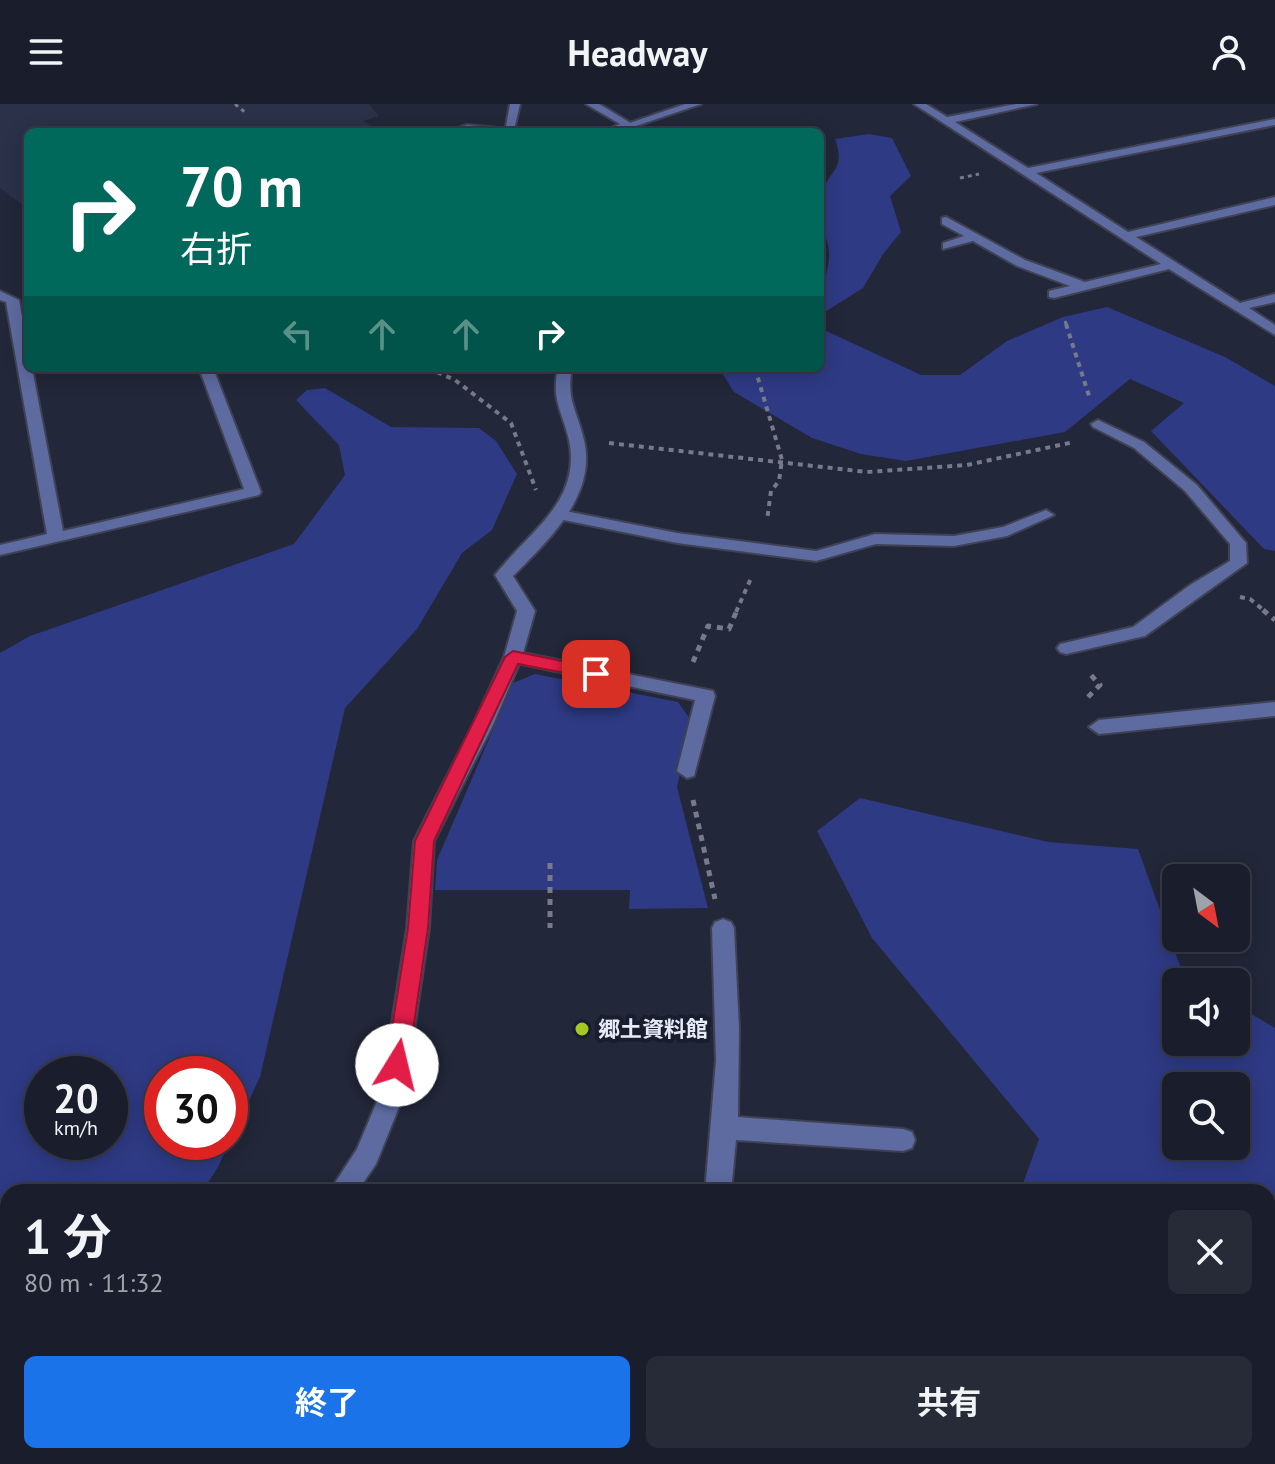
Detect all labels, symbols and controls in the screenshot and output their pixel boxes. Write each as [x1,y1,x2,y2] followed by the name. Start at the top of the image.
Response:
[567,29,708,76] text: Headway
[24,30,68,74] icon: menu
[1207,30,1251,74] icon: person
[180,150,303,222] text: 70 m
[48,160,152,264] icon: right
[180,225,252,272] text: 右折
[276,312,320,356] icon: left
[360,312,404,356] icon: ahead
[444,312,488,356] icon: ahead
[528,312,572,356] icon: right
[562,640,630,708] pin
[574,652,618,696] icon: arrive
[1162,864,1250,952] north arrow
[1162,864,1250,1160] map controls
[1162,968,1250,1056] button: sound
[598,1015,708,1043] place label: 郷土資料館
[573,1020,591,1038] marker: 郷土資料館
[355,1023,439,1107] position arrow
[144,1056,248,1160] speed limit sign: 30
[53,1072,99,1124] text: 20
[1162,1072,1250,1160] button: search
[54,1115,98,1141] text: km/h
[24,1205,111,1267] text: 1 分
[1168,1210,1252,1294] button: close
[24,1266,164,1299] text: 80 m · 11:32
[24,1356,630,1448] button: 終了
[646,1356,1252,1448] button: 共有

